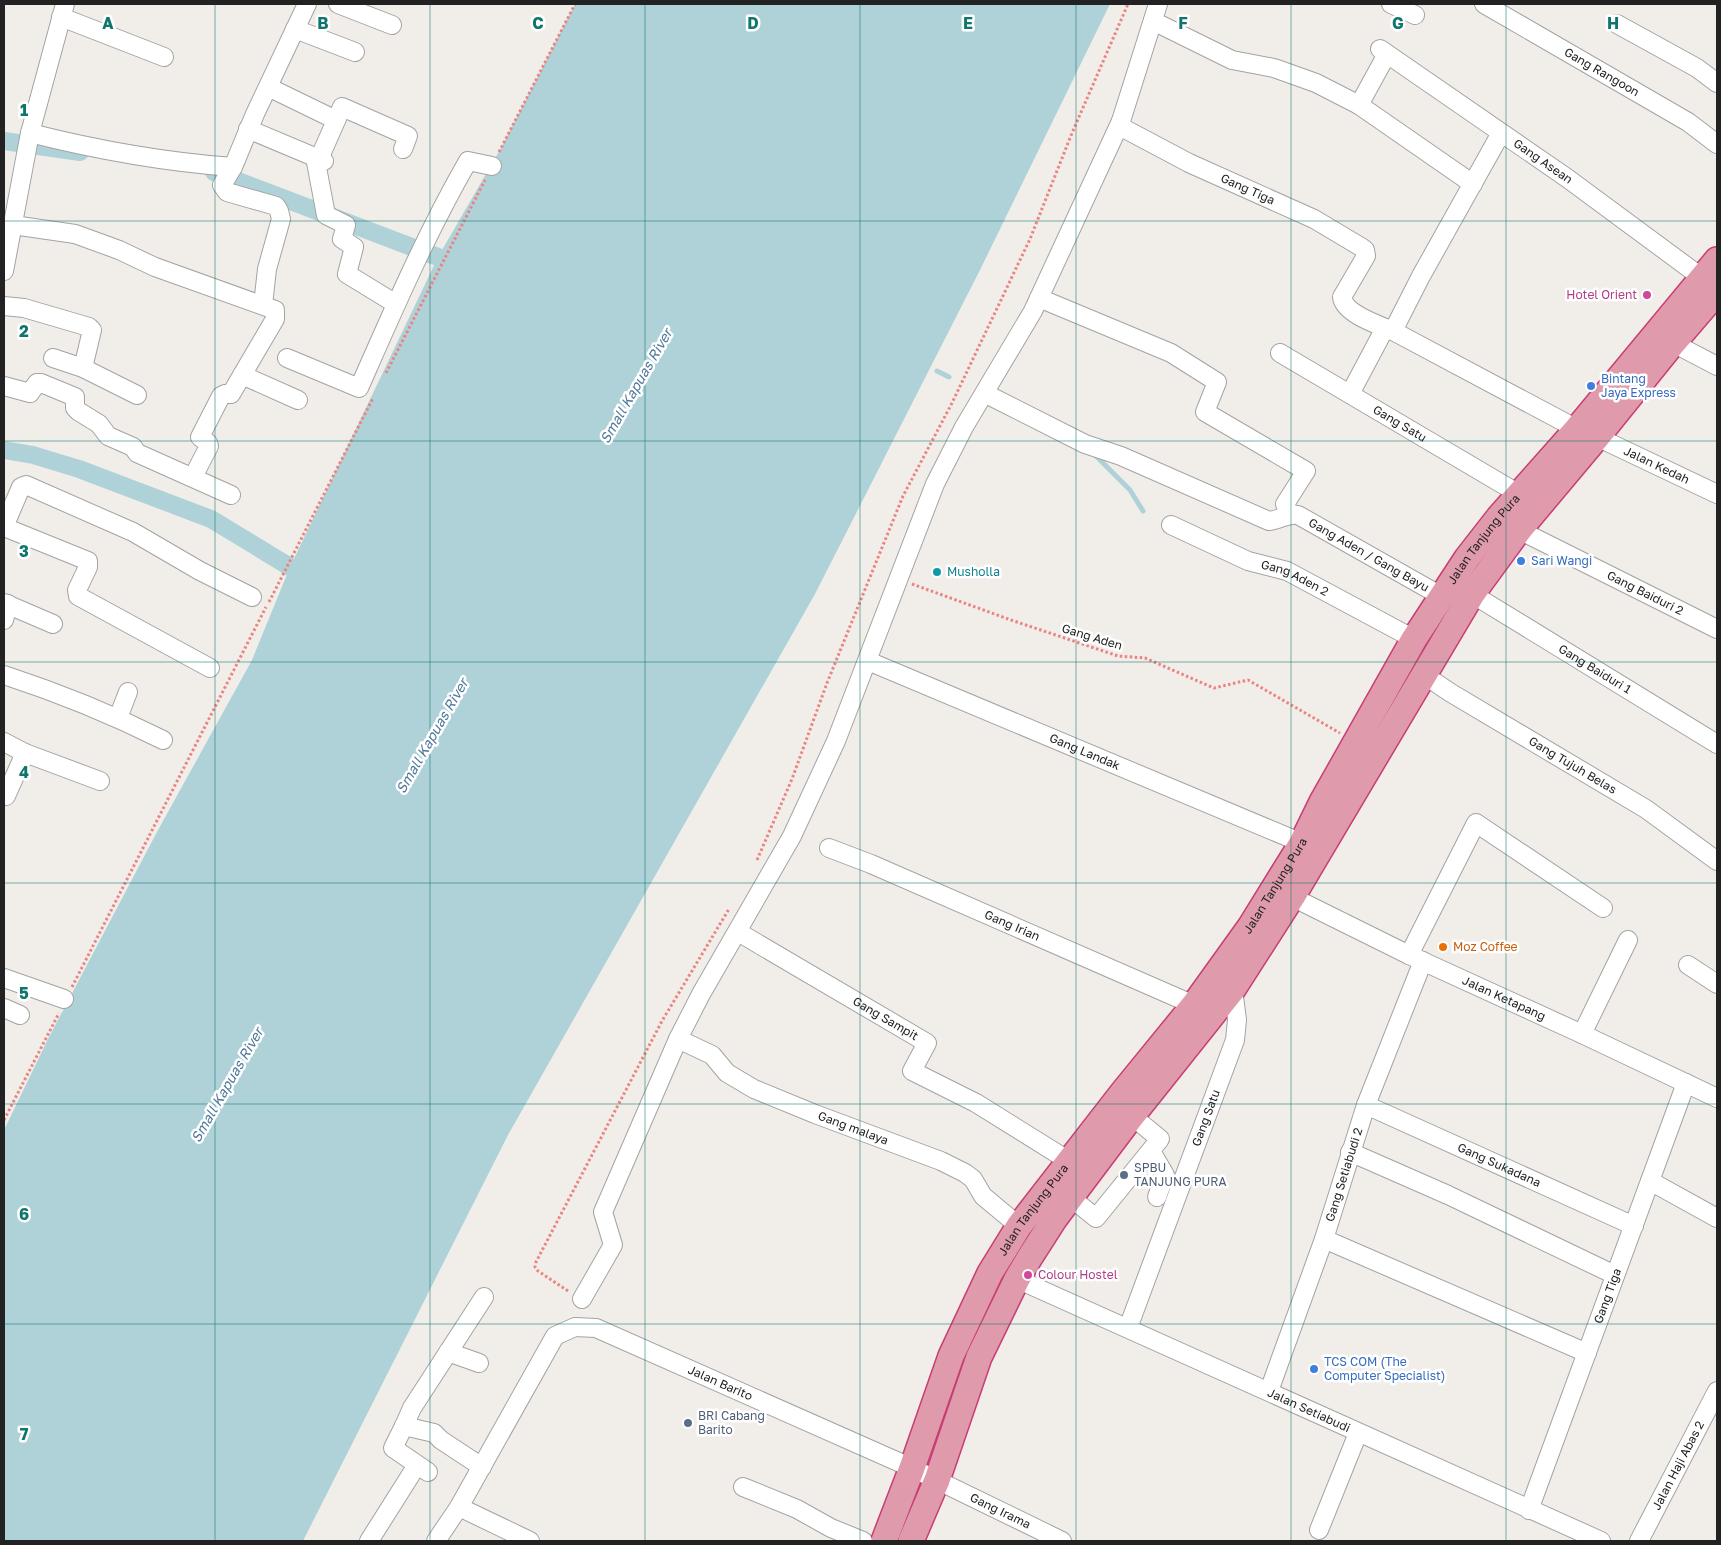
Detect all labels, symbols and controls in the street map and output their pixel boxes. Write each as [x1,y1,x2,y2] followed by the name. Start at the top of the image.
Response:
[102,13,114,33] text: A
[317,13,329,33] text: B
[532,13,544,33] text: C
[747,13,759,33] text: D
[963,13,973,33] text: E
[1178,13,1188,33] text: F
[1392,13,1404,33] text: G
[1607,13,1619,33] text: H
[1562,44,1642,99] street label: Gang Rangoon
[20,100,28,120] text: 1
[1511,135,1576,187] street label: Gang Asean
[1218,170,1277,208] street label: Gang Tiga
[1566,287,1637,302] place label: Hotel Orient
[1641,289,1653,301] marker: Hotel Orient
[19,321,29,341] text: 2
[596,323,677,446] water label: Small Kapuas River
[1601,371,1676,400] place label: Bintang Jaya Express
[1585,380,1597,392] marker: Bintang Jaya Express
[1371,402,1429,445] street label: Gang Satu
[1622,443,1692,487] street label: Jalan Kedah
[1444,491,1523,587] street label: Jalan Tanjung Pura
[1306,515,1432,595] street label: Gang Aden / Gang Bayu
[19,541,29,561] text: 3
[1531,553,1592,568] place label: Sari Wangi
[1515,555,1527,567] marker: Sari Wangi
[1259,557,1331,599] street label: Gang Aden 2
[947,564,1000,579] place label: Musholla
[931,566,943,578] marker: Musholla
[1605,567,1686,618] street label: Gang Baiduri 2
[1060,620,1124,653] street label: Gang Aden
[1556,641,1634,697] street label: Gang Baiduri 1
[392,673,473,796] water label: Small Kapuas River
[1047,730,1123,773] street label: Gang Landak
[1526,733,1620,797] street label: Gang Tujuh Belas
[19,762,29,782] text: 4
[1240,835,1310,936] street label: Jalan Tanjung Pura
[982,907,1042,944] street label: Gang Irian
[1453,939,1518,954] place label: Moz Coffee
[1437,941,1449,953] marker: Moz Coffee
[1460,972,1548,1023] street label: Jalan Ketapang
[19,983,29,1003] text: 5
[850,993,921,1043] street label: Gang Sampit
[187,1022,268,1145] water label: Small Kapuas River
[1188,1087,1223,1148] street label: Gang Satu
[816,1108,891,1148] street label: Gang malaya
[1322,1126,1365,1223] street label: Gang Setiabudi 2
[1455,1139,1543,1190] street label: Gang Sukadana
[1134,1160,1226,1189] place label: SPBU TANJUNG PURA
[995,1161,1071,1258] street label: Jalan Tanjung Pura
[1118,1169,1130,1181] marker: SPBU TANJUNG PURA
[19,1204,29,1224] text: 6
[1590,1266,1624,1326] street label: Gang Tiga
[1038,1267,1118,1282] place label: Colour Hostel
[1022,1269,1034,1281] marker: Colour Hostel
[1324,1354,1445,1383] place label: TCS COM (The Computer Specialist)
[686,1362,755,1403] street label: Jalan Barito
[1308,1363,1320,1375] marker: TCS COM (The Computer Specialist)
[1265,1385,1353,1435] street label: Jalan Setiabudi
[698,1408,765,1437] place label: BRI Cabang Barito
[682,1417,694,1429] marker: BRI Cabang Barito
[1648,1418,1707,1512] street label: Jalan Haji Abas 2
[20,1424,29,1444] text: 7
[968,1489,1033,1532] street label: Gang Irama

